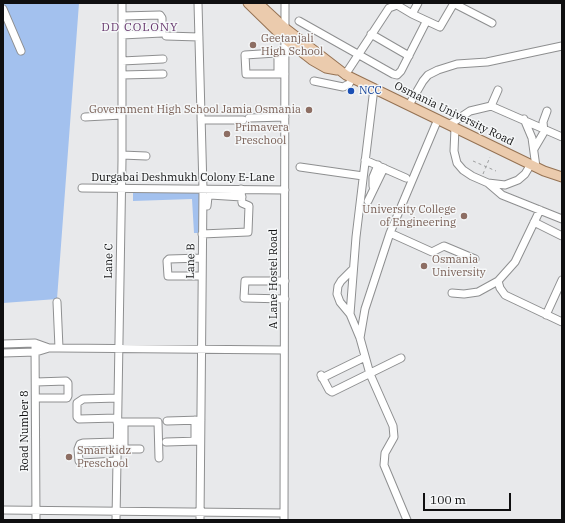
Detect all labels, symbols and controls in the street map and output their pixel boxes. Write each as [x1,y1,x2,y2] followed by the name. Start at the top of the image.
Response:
[101,21,179,35] district label: DD COLONY
[261,32,323,58] place label: Geetanjali High School
[248,40,258,50] marker: Geetanjali High School
[392,79,516,149] street label: Osmania University Road
[359,84,382,98] place label: NCC
[346,86,356,96] marker: NCC
[89,103,301,117] place label: Government High School Jamia Osmania
[304,105,314,115] marker: Government High School Jamia Osmania
[235,121,289,147] place label: Primavera Preschool
[222,129,232,139] marker: Primavera Preschool
[91,171,275,185] street label: Durgabai Deshmukh Colony E-Lane
[362,203,456,229] place label: University College of Engineering
[459,211,469,221] marker: University College of Engineering
[267,229,281,329] street label: A Lane Hostel Road
[102,243,116,279] street label: Lane C
[184,243,198,279] street label: Lane B
[432,253,486,279] place label: Osmania University
[419,261,429,271] marker: Osmania University
[18,390,32,472] street label: Road Number 8
[77,444,131,470] place label: Smartkidz Preschool
[64,452,74,462] marker: Smartkidz Preschool
[425,485,513,511] scale bar
[430,492,466,507] text: 100 m

